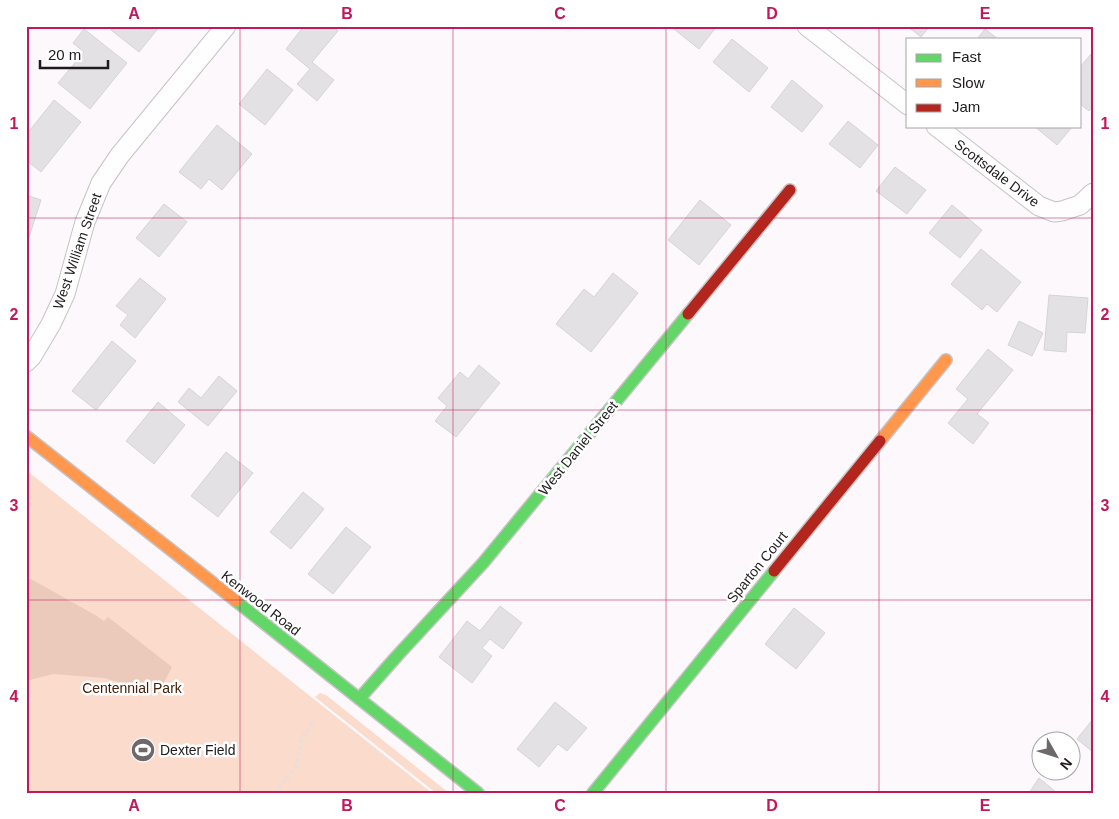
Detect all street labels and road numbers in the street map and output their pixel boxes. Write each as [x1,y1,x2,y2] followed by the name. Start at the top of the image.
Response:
[951,136,1043,210] street label: Scottsdale Drive
[50,191,104,311] street label: West William Street
[535,398,621,498] street label: West Daniel Street
[723,528,791,606] street label: Sparton Court
[218,567,304,639] street label: Kenwood Road

